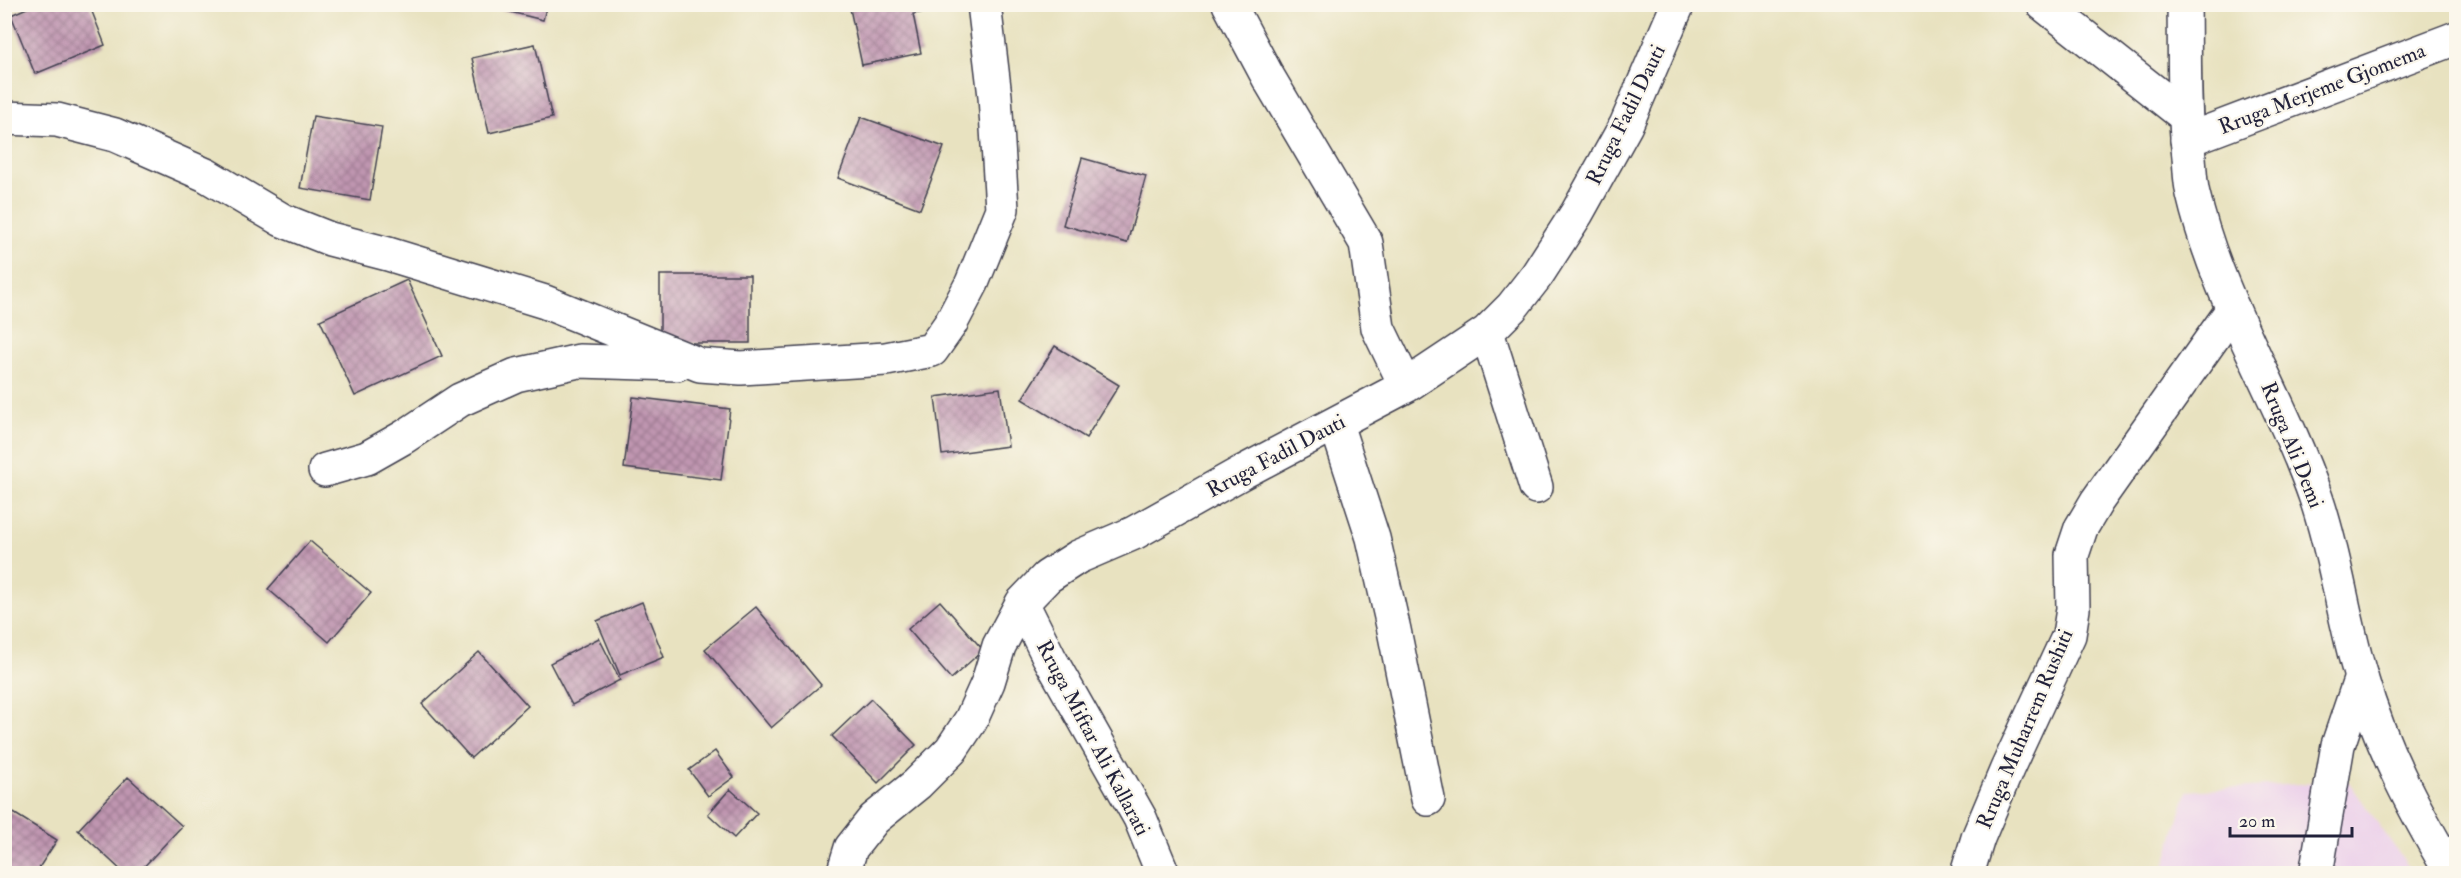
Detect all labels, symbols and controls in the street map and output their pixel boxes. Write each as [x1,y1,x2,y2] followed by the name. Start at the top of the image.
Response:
[2215,37,2430,141] street label: Rruga Merjeme Gjomema
[1580,40,1672,190] street label: Rruga Fadil Dauti
[2254,378,2330,512] street label: Rruga Ali Demi
[1202,408,1350,504] street label: Rruga Fadil Dauti
[1971,625,2079,833] street label: Rruga Muharrem Rushiti
[1030,636,1156,841] street label: Rruga Miftar Ali Kallarati
[2230,800,2352,838] scale bar
[2239,810,2275,833] text: 20 m

